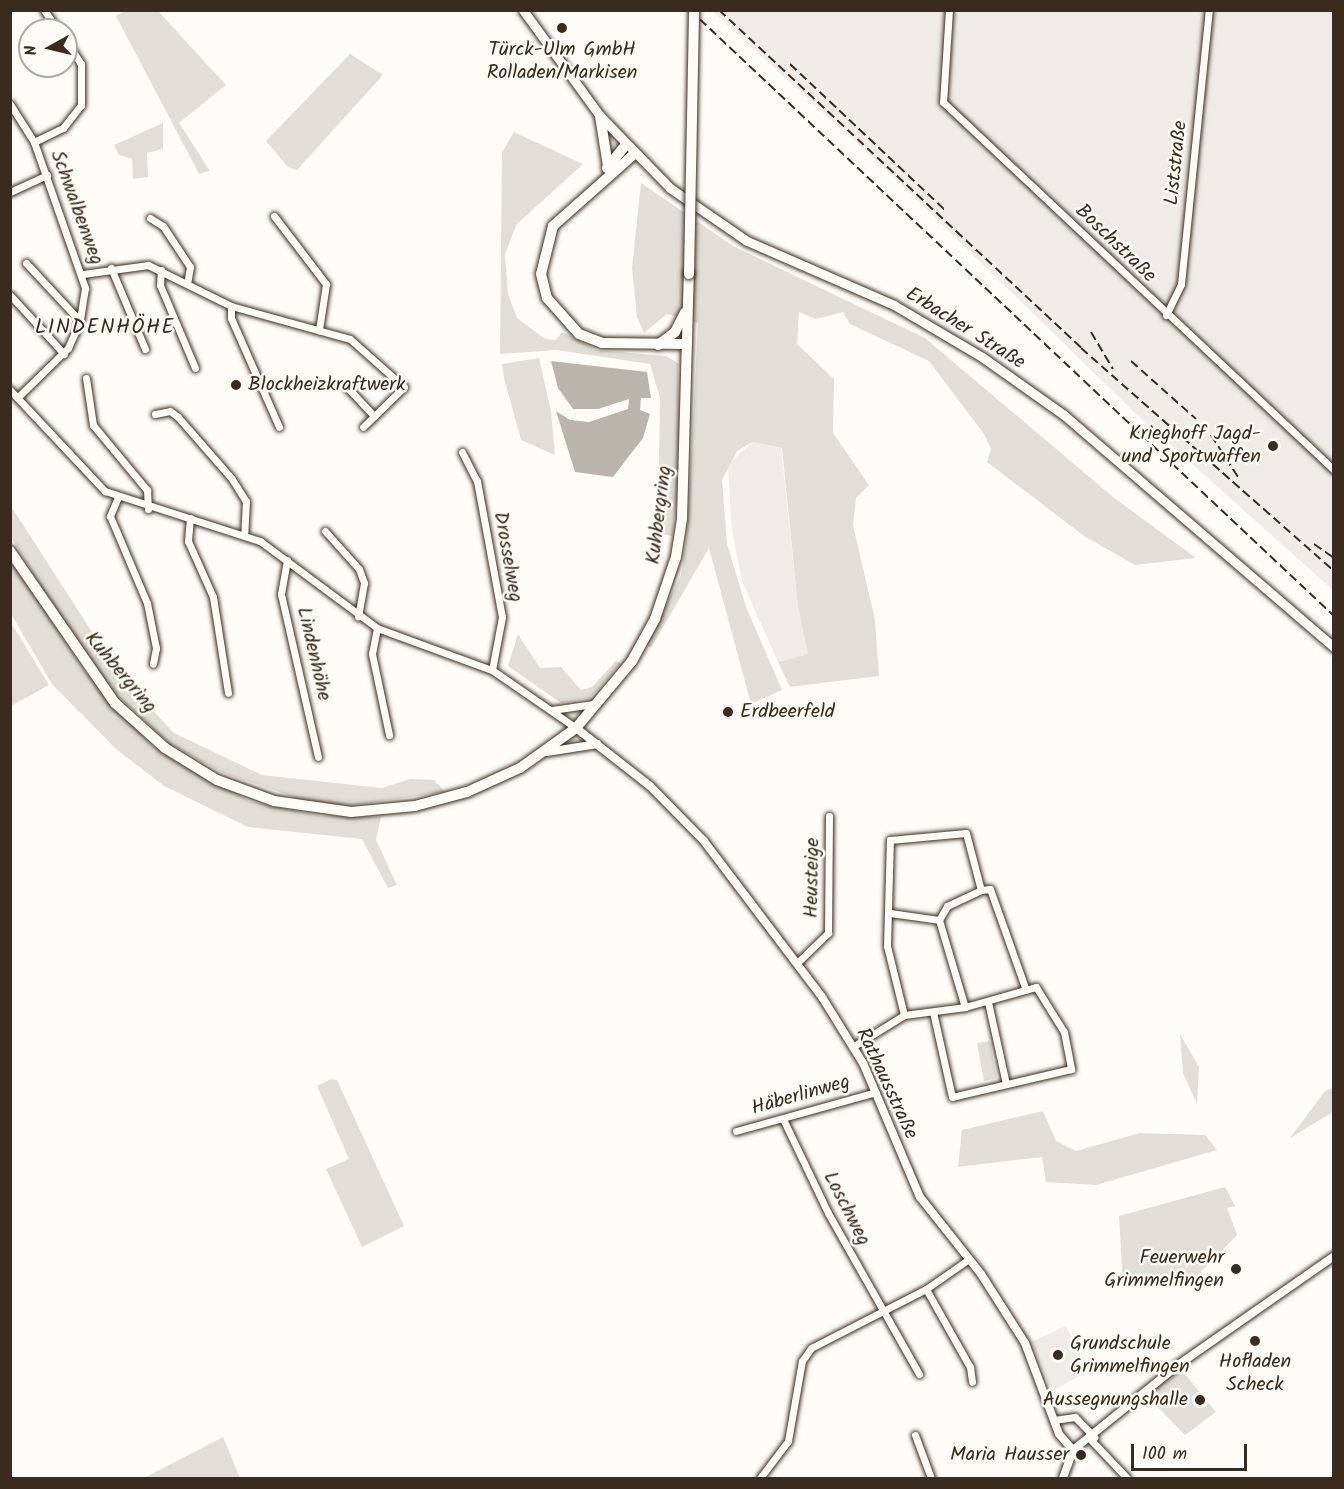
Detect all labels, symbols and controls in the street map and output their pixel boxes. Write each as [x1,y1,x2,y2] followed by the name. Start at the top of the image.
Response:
[18,18,78,78] north arrow
[555,21,569,35] marker: Türck-Ulm GmbH Rolladen/Markisen
[487,38,637,85] place label: Türck-Ulm GmbH Rolladen/Markisen
[19,44,45,57] text: N
[1161,120,1193,206] street label: Liststraße
[44,147,108,269] street label: Schwalbenweg
[1070,200,1160,288] street label: Boschstraße
[901,283,1029,375] street label: Erbacher Straße
[35,315,175,341] district label: LINDENHÖHE
[248,373,405,397] place label: Blockheizkraftwerk
[229,378,243,392] marker: Blockheizkraftwerk
[1122,422,1261,469] place label: Krieghoff Jagd- und Sportwaffen
[1266,439,1280,453] marker: Krieghoff Jagd- und Sportwaffen
[642,464,678,566] street label: Kuhbergring
[487,510,527,604] street label: Drosselweg
[291,605,335,703] street label: Lindenhöhe
[79,627,161,719] street label: Kuhbergring
[740,700,835,724] place label: Erdbeerfeld
[721,705,735,719] marker: Erdbeerfeld
[800,838,826,918] street label: Heusteige
[850,1025,922,1143] street label: Rathausstraße
[749,1071,853,1121] street label: Häberlinweg
[817,1168,875,1250] street label: Loschweg
[1104,1246,1224,1293] place label: Feuerwehr Grimmelfingen
[1229,1262,1243,1276] marker: Feuerwehr Grimmelfingen
[1070,1332,1190,1379] place label: Grundschule Grimmelfingen
[1248,1334,1262,1348] marker: Hofladen Scheck
[1051,1348,1065,1362] marker: Grundschule Grimmelfingen
[1219,1350,1291,1397] place label: Hofladen Scheck
[1043,1388,1188,1412] place label: Aussegnungshalle
[1193,1393,1207,1407] marker: Aussegnungshalle
[1134,1432,1250,1470] scale bar
[1142,1440,1187,1469] text: 100 m
[950,1443,1069,1467] place label: Maria Hausser
[1074,1448,1088,1462] marker: Maria Hausser

